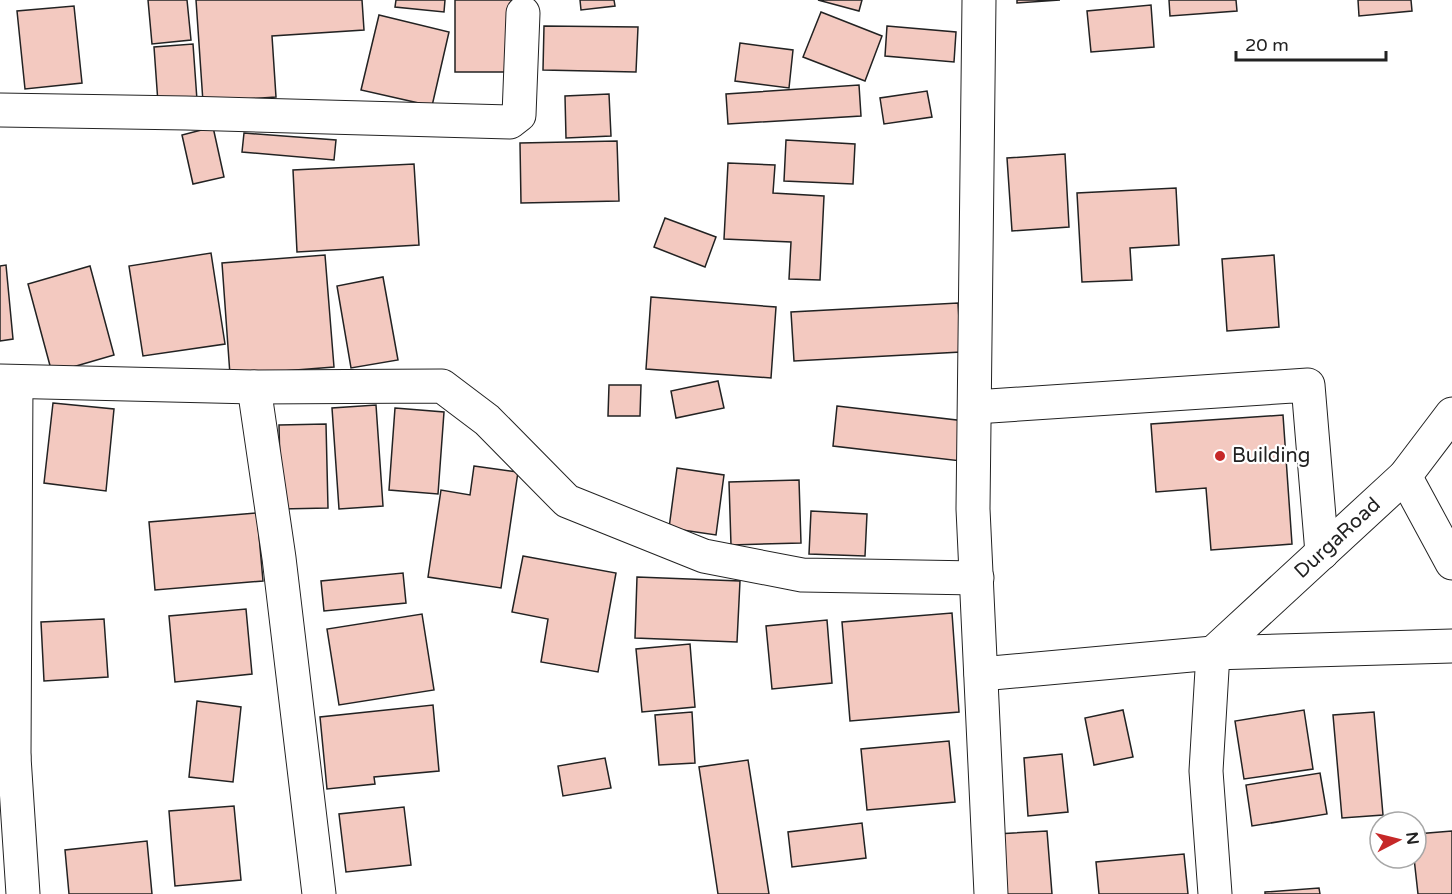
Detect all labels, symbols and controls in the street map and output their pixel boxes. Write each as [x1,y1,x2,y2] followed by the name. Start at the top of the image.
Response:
[1236,24,1386,62] scale bar
[1245,34,1289,56] text: 20 m
[1232,444,1310,468] place label: Building
[1213,449,1227,463] marker: Building
[1290,493,1386,584] street label: DurgaRoad
[1368,810,1428,870] north arrow
[1401,831,1423,846] text: N

